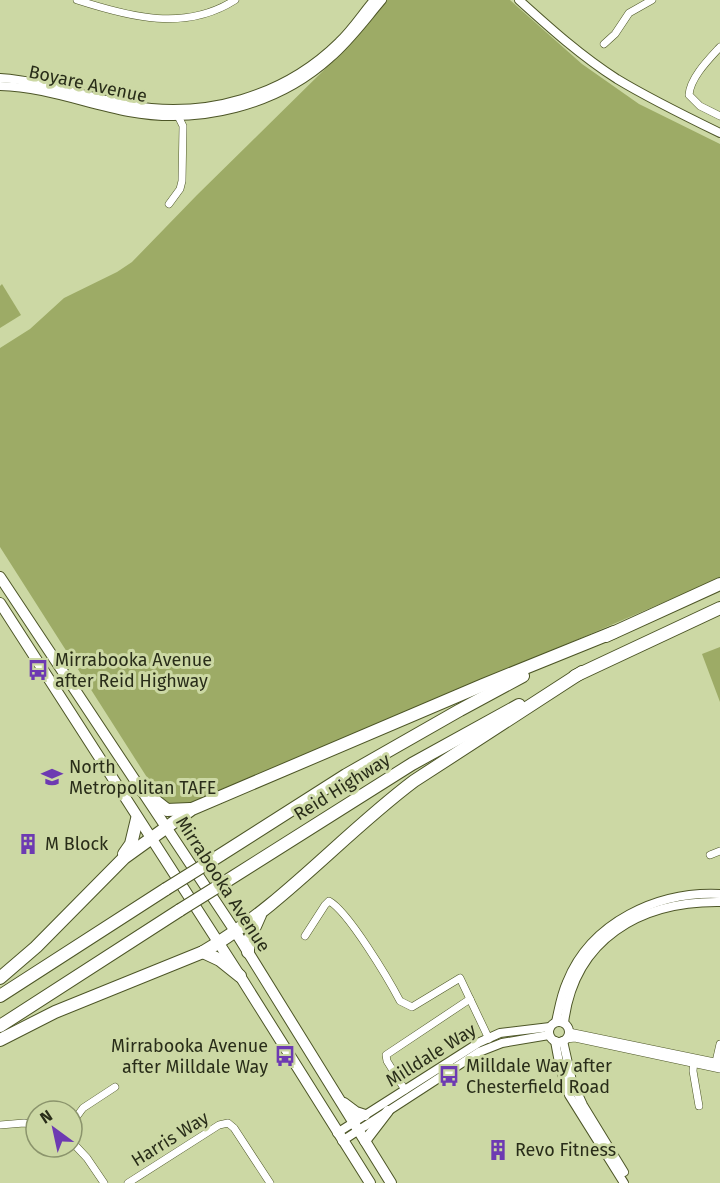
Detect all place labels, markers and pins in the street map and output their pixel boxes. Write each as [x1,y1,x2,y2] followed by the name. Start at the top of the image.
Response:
[55,649,212,692] place label: Mirrabooka Avenue after Reid Highway
[26,658,50,682] bus stop icon: Mirrabooka Avenue after Reid Highway
[69,756,216,799] place label: North Metropolitan TAFE
[40,765,64,789] school or university icon: North Metropolitan TAFE
[16,832,40,856] building icon: M Block
[45,833,109,855] place label: M Block
[111,1035,268,1078] place label: Mirrabooka Avenue after Milldale Way
[273,1044,297,1068] bus stop icon: Mirrabooka Avenue after Milldale Way
[466,1055,612,1098] place label: Milldale Way after Chesterfield Road
[437,1064,461,1088] bus stop icon: Milldale Way after Chesterfield Road
[486,1138,510,1162] building icon: Revo Fitness
[515,1139,616,1161] place label: Revo Fitness

